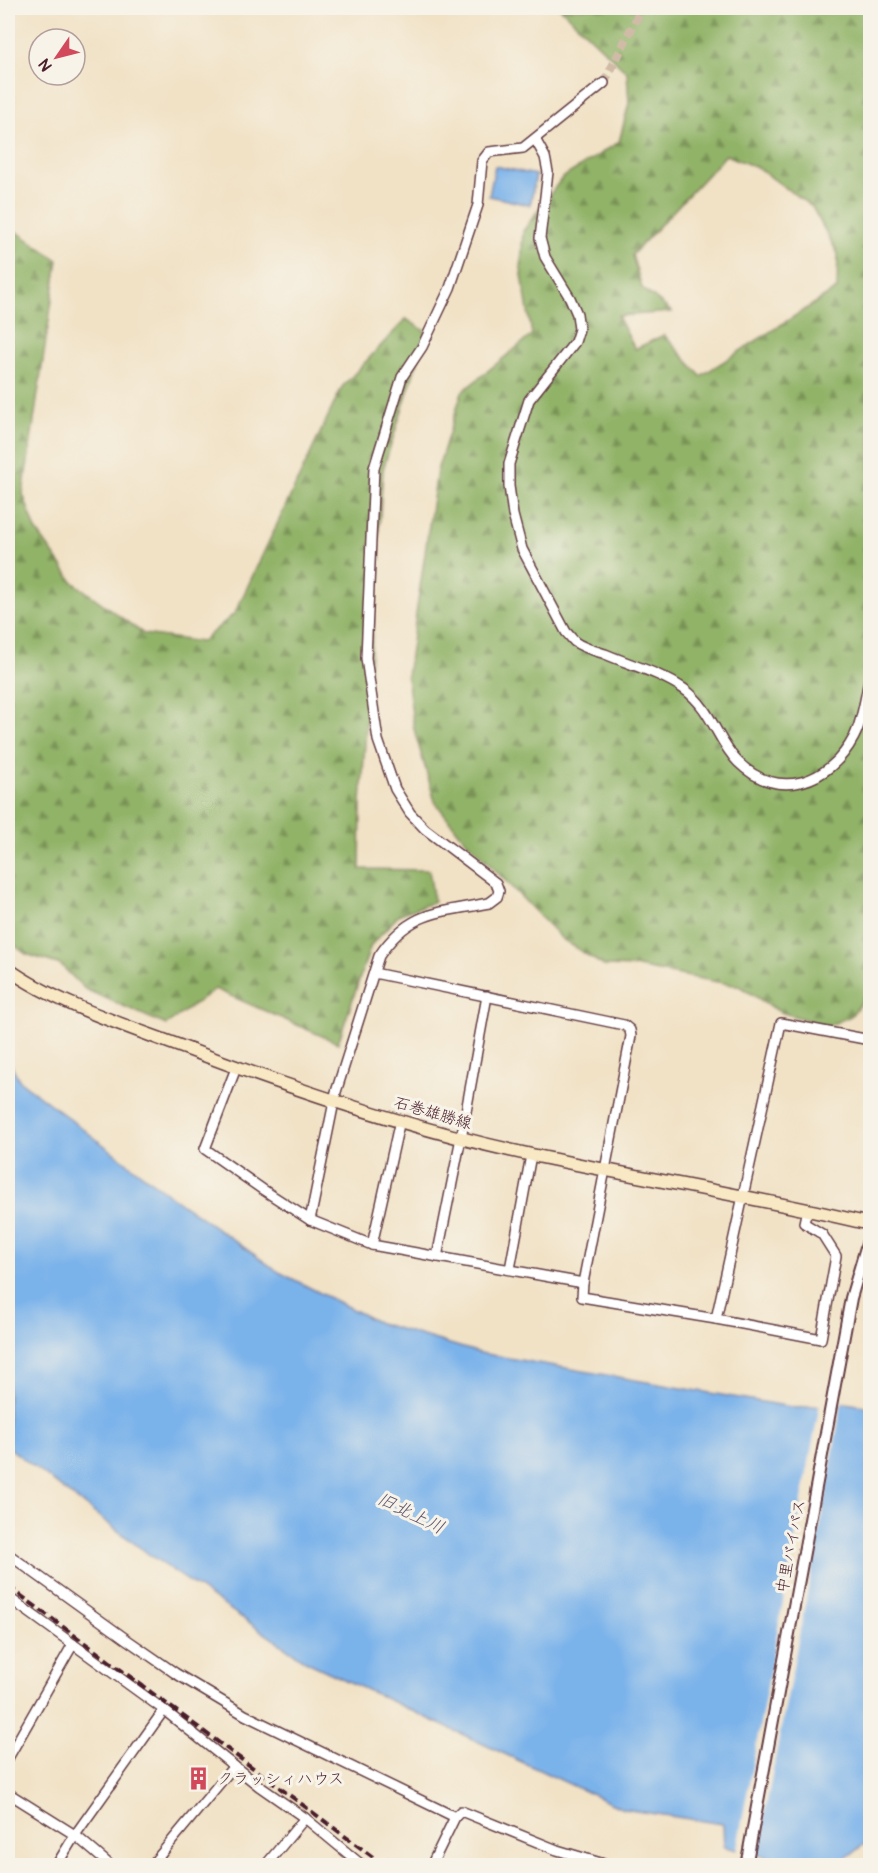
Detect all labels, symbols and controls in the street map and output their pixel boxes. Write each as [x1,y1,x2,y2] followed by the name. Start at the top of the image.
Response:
[27,27,87,87] north arrow
[34,55,57,75] text: N
[392,1092,474,1134] street label: 石巻雄勝線
[373,1487,448,1540] water label: 旧北上川
[772,1497,810,1595] street label: 中里バイパス
[186,1765,212,1791] building icon: クラッシィハウス
[217,1769,344,1789] place label: クラッシィハウス

